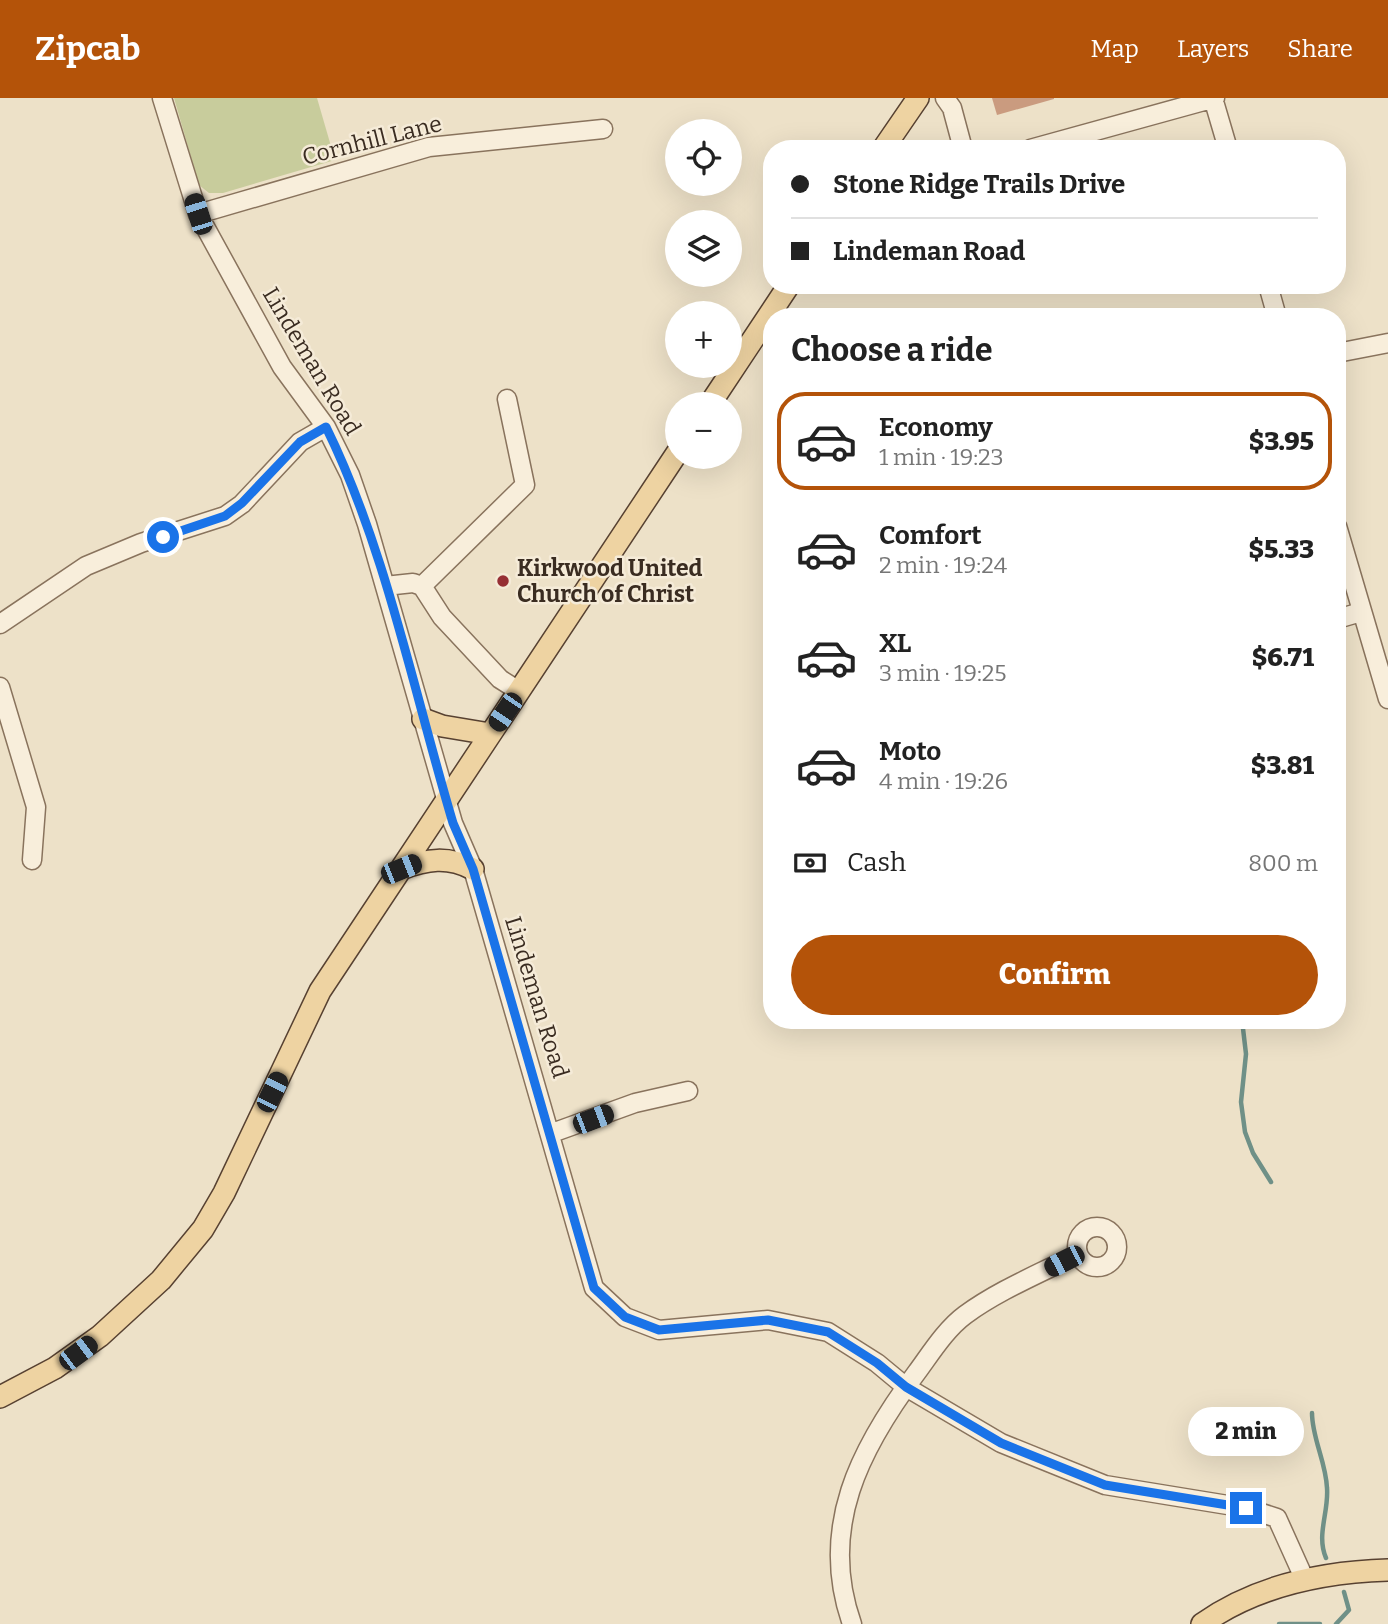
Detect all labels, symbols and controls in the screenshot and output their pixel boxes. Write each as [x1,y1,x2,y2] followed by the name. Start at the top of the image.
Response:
[35,29,140,69] text: Zipcab
[1091,35,1139,63] text: Map
[1177,35,1249,63] text: Layers
[1287,35,1353,63] text: Share
[299,109,445,171] street label: Cornhill Lane
[665,119,742,469] map controls
[665,119,742,196] button: locate
[833,169,1125,200] text: Stone Ridge Trails Drive
[182,191,215,237] car
[665,210,742,287] button: layers
[833,236,1025,267] text: Lindeman Road
[257,282,367,440] street label: Lindeman Road
[665,301,742,378] button: +
[791,331,992,369] text: Choose a ride
[665,392,742,469] button: −
[795,410,858,473] icon: car
[879,412,993,443] text: Economy
[1249,426,1314,457] text: $3.95
[879,443,1004,471] text: 1 min · 19:23
[795,518,858,581] icon: car
[879,520,982,551] text: Comfort
[147,521,179,553] route start
[1248,534,1314,565] text: $5.33
[879,551,1007,579] text: 2 min · 19:24
[517,554,703,608] place label: Kirkwood United Church of Christ
[495,573,511,589] marker: Kirkwood United Church of Christ
[795,626,858,689] icon: car
[879,628,911,659] text: XL
[1252,642,1314,673] text: $6.71
[879,659,1007,687] text: 3 min · 19:25
[485,689,526,735] car
[795,734,858,797] icon: car
[879,736,941,767] text: Moto
[1251,750,1314,781] text: $3.81
[879,767,1008,795] text: 4 min · 19:26
[791,844,829,882] icon: cash
[847,847,906,878] text: Cash
[1248,849,1318,877] text: 800 m
[378,851,425,887] car
[499,913,575,1082] street label: Lindeman Road
[791,935,1318,1015] button: Confirm
[254,1069,291,1115] car
[570,1102,617,1136] car
[1041,1242,1088,1280] car
[55,1332,102,1374] car
[1188,1406,1304,1456] callout: 2 min
[1215,1417,1277,1445] text: 2 min
[1230,1492,1262,1524] route end

